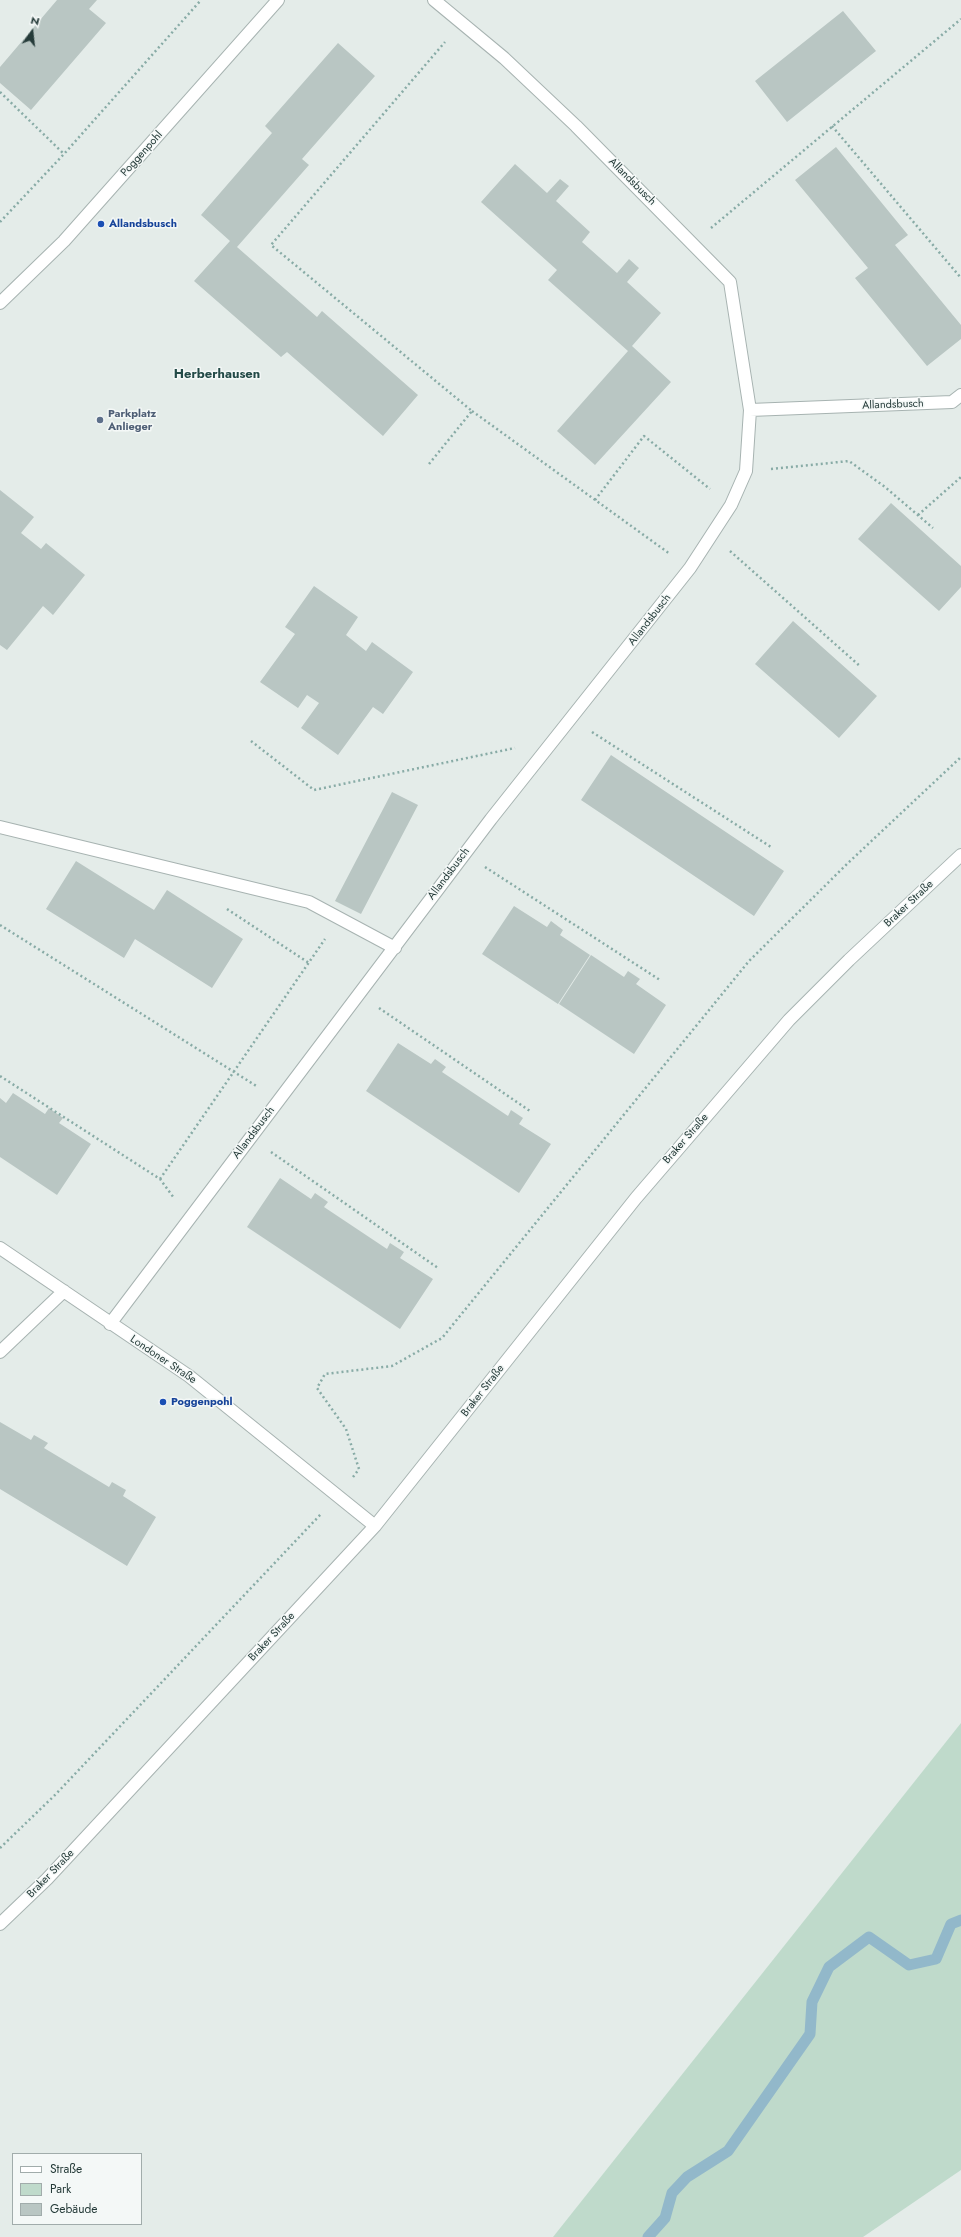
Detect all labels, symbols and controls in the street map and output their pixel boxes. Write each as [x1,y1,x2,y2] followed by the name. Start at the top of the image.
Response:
[12,12,52,52] north arrow
[29,12,41,29] text: N
[118,129,166,179] street label: Poggenpohl
[606,156,658,208] street label: Allandsbusch
[109,217,177,231] place label: Allandsbusch
[96,219,106,229] marker: Allandsbusch
[174,367,260,383] district label: Herberhausen
[862,397,924,413] street label: Allandsbusch
[108,407,156,433] place label: Parkplatz Anlieger
[95,415,105,425] marker: Parkplatz Anlieger
[626,592,674,648] street label: Allandsbusch
[425,845,473,903] street label: Allandsbusch
[882,878,936,930] street label: Braker Straße
[230,1104,278,1162] street label: Allandsbusch
[661,1111,711,1167] street label: Braker Straße
[127,1333,199,1387] street label: Londoner Straße
[459,1362,507,1420] street label: Braker Straße
[171,1395,233,1409] place label: Poggenpohl
[158,1397,168,1407] marker: Poggenpohl
[246,1610,298,1664] street label: Braker Straße
[25,1847,77,1901] street label: Braker Straße
[12,2153,142,2225] legend
[50,2160,82,2178] text: Straße
[50,2180,71,2198] text: Park
[50,2200,97,2218] text: Gebäude

